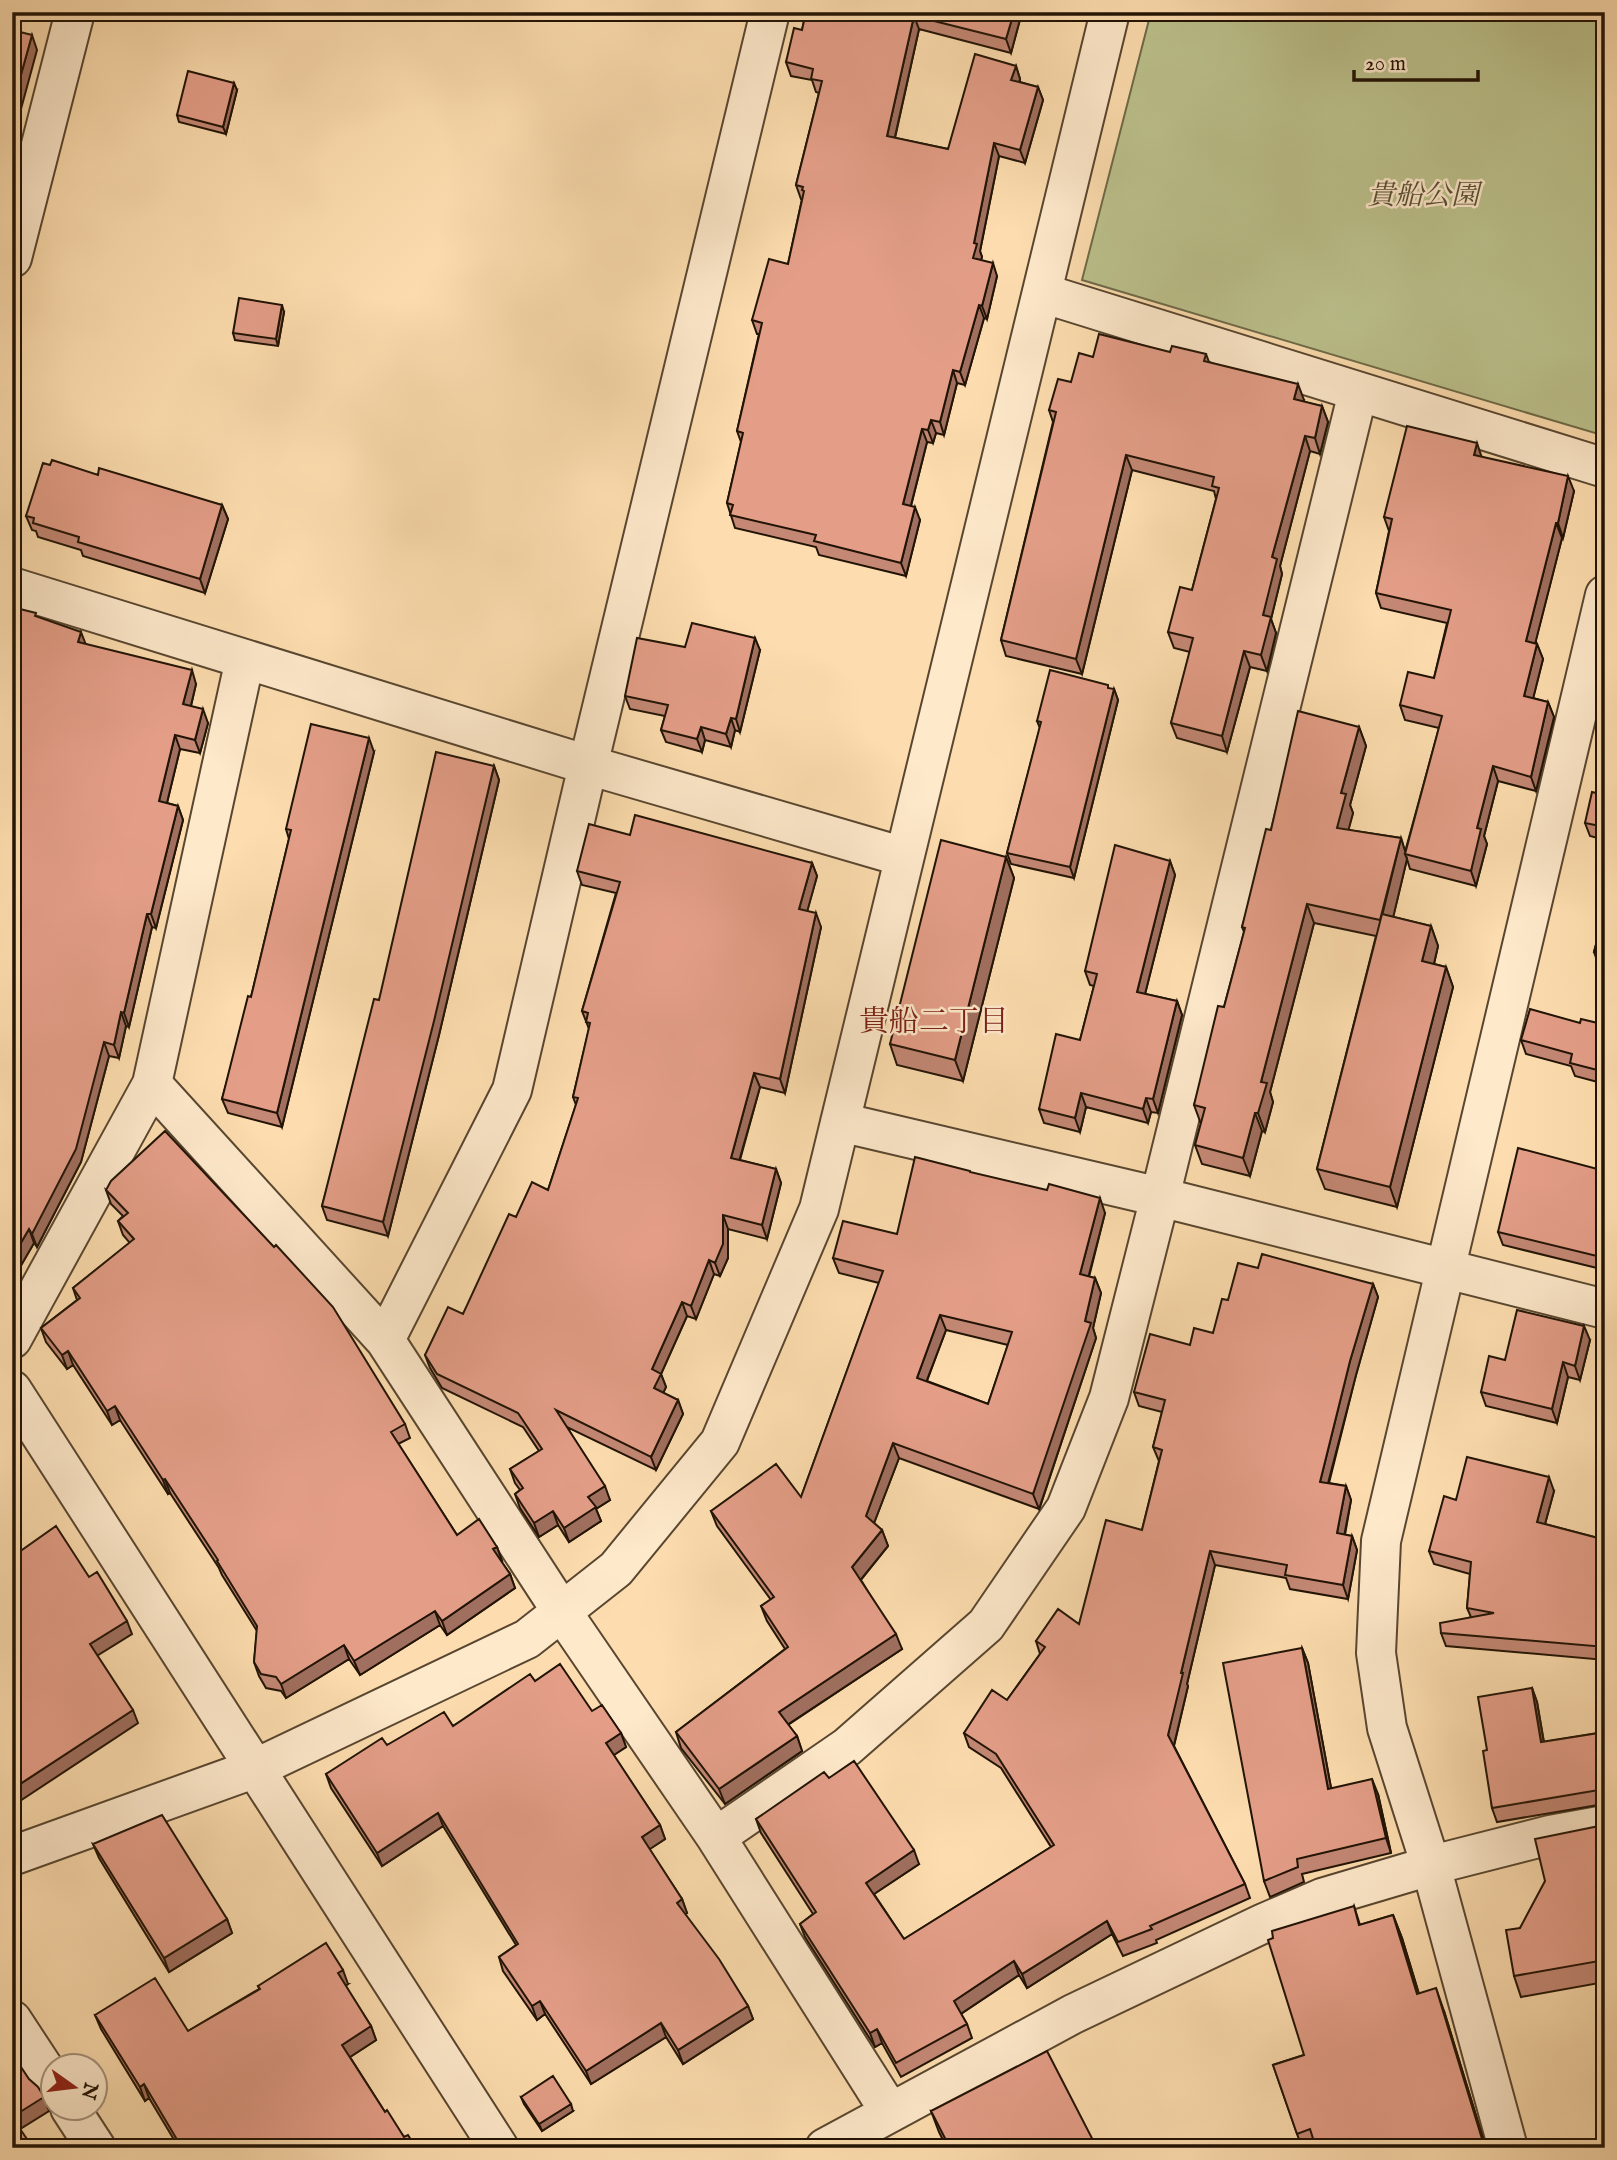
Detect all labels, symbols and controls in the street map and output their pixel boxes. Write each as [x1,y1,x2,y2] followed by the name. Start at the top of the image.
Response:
[1354,38,1479,82] scale bar
[1365,51,1406,78] text: 20 m
[1367,179,1483,214] park label: 貴船公園
[859,1004,1009,1042] district label: 貴船二丁目
[38,2052,108,2122] north arrow
[75,2079,102,2102] text: N

